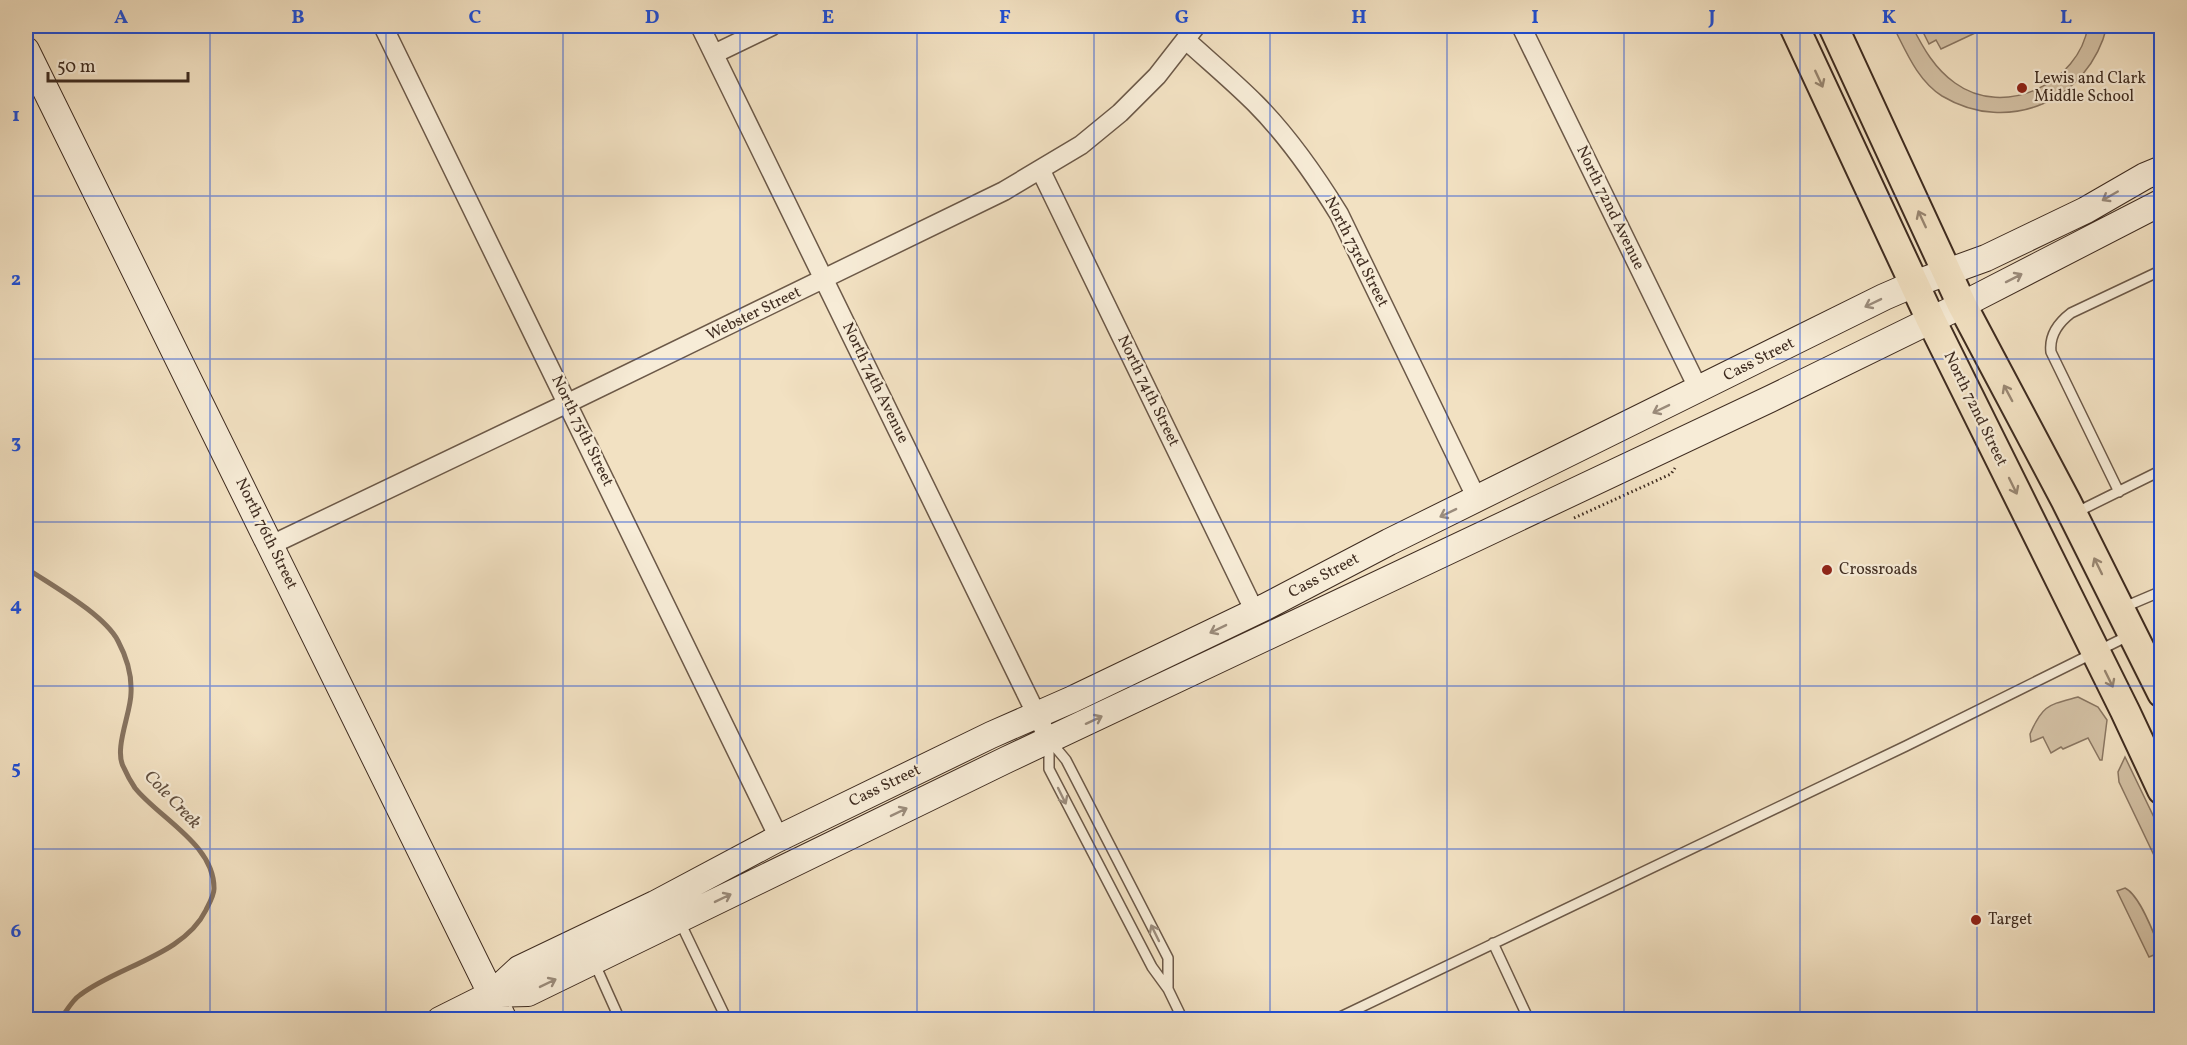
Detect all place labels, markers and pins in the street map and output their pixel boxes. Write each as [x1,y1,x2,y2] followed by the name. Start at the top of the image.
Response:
[2034,68,2146,108] place label: Lewis and Clark Middle School
[2015,81,2029,95] marker: Lewis and Clark Middle School
[1839,559,1918,581] place label: Crossroads
[1820,563,1834,577] marker: Crossroads
[1988,909,2033,931] place label: Target
[1969,913,1983,927] marker: Target

